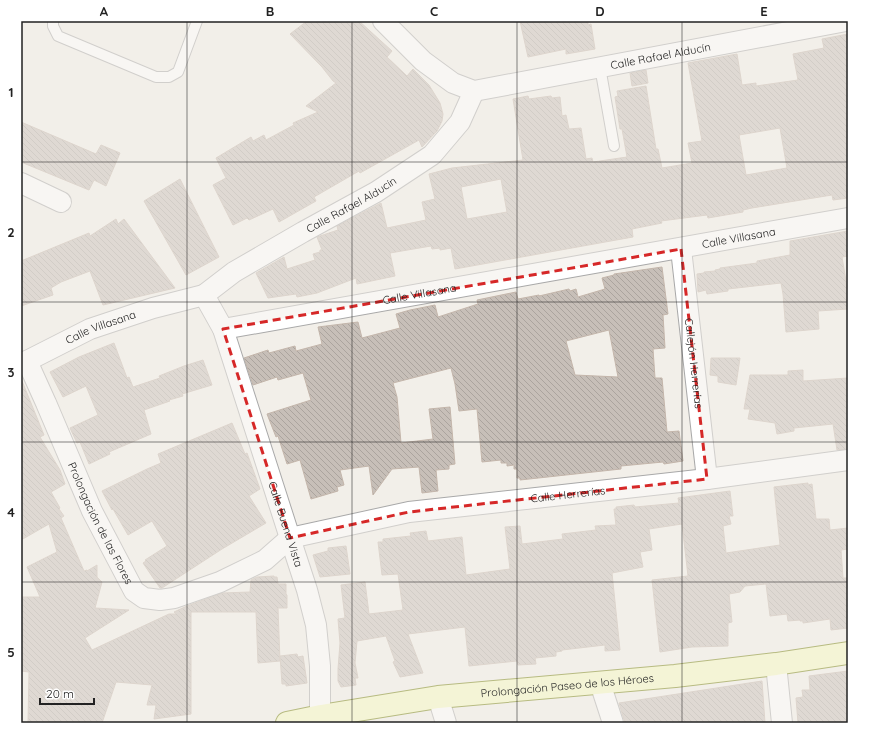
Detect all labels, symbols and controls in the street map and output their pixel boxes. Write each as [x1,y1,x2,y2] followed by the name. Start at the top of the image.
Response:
[100,3,109,19] text: A
[266,3,274,19] text: B
[430,3,438,19] text: C
[595,3,605,19] text: D
[760,3,768,19] text: E
[609,40,712,72] street label: Calle Rafael Alducín
[8,84,14,100] text: 1
[304,173,399,236] street label: Calle Rafael Alducín
[7,224,15,240] text: 2
[701,224,777,251] street label: Calle Villasana
[382,281,457,307] street label: Calle Villasana
[63,307,138,347] street label: Calle Villasana
[682,317,706,409] street label: Callejón Herrerías
[8,364,15,380] text: 3
[65,460,136,587] street label: Prolongación de las Flores
[265,480,306,569] street label: Calle Buena Vista
[530,483,606,506] street label: Calle Herrerías
[7,504,15,520] text: 4
[7,644,15,660] text: 5
[480,671,654,700] street label: Prolongación Paseo de los Héroes
[40,680,94,706] scale bar
[46,686,74,701] text: 20 m

